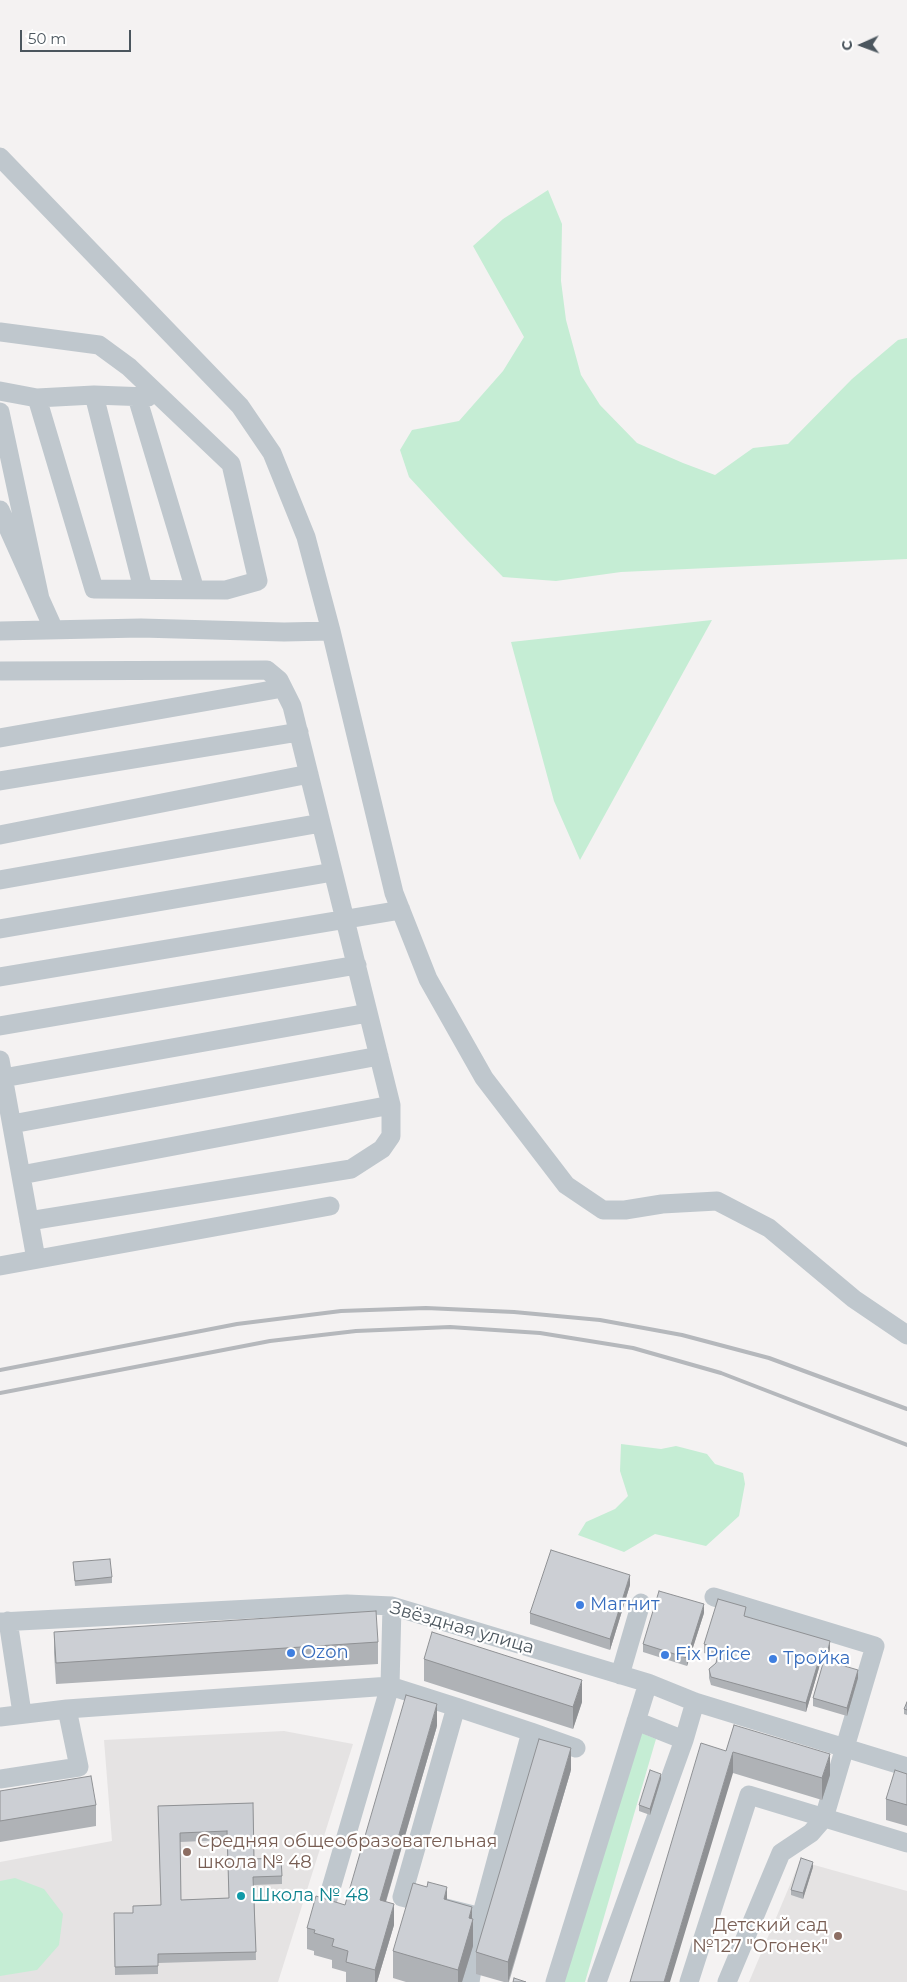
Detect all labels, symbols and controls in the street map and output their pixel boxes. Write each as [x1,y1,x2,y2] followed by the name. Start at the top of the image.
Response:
[22,20,134,52] scale bar
[837,20,887,70] north arrow
[28,29,66,48] text: 50 m
[838,40,856,51] text: С
[590,1594,659,1616] place label: Магнит
[387,1597,537,1659] street label: Звёздная улица
[574,1599,586,1611] marker: Магнит
[301,1642,349,1664] place label: Ozon
[675,1644,751,1666] place label: Fix Price
[285,1647,297,1659] marker: Ozon
[783,1648,850,1670] place label: Тройка
[659,1649,671,1661] marker: Fix Price
[767,1653,779,1665] marker: Тройка
[197,1831,497,1874] place label: Средняя общеобразовательная школа № 48
[181,1846,193,1858] marker: Средняя общеобразовательная школа № 48
[251,1885,369,1907] place label: Школа № 48
[235,1890,247,1902] marker: Школа № 48
[692,1915,828,1958] place label: Детский сад №127 "Огонек"
[832,1930,844,1942] marker: Детский сад №127 "Огонек"

